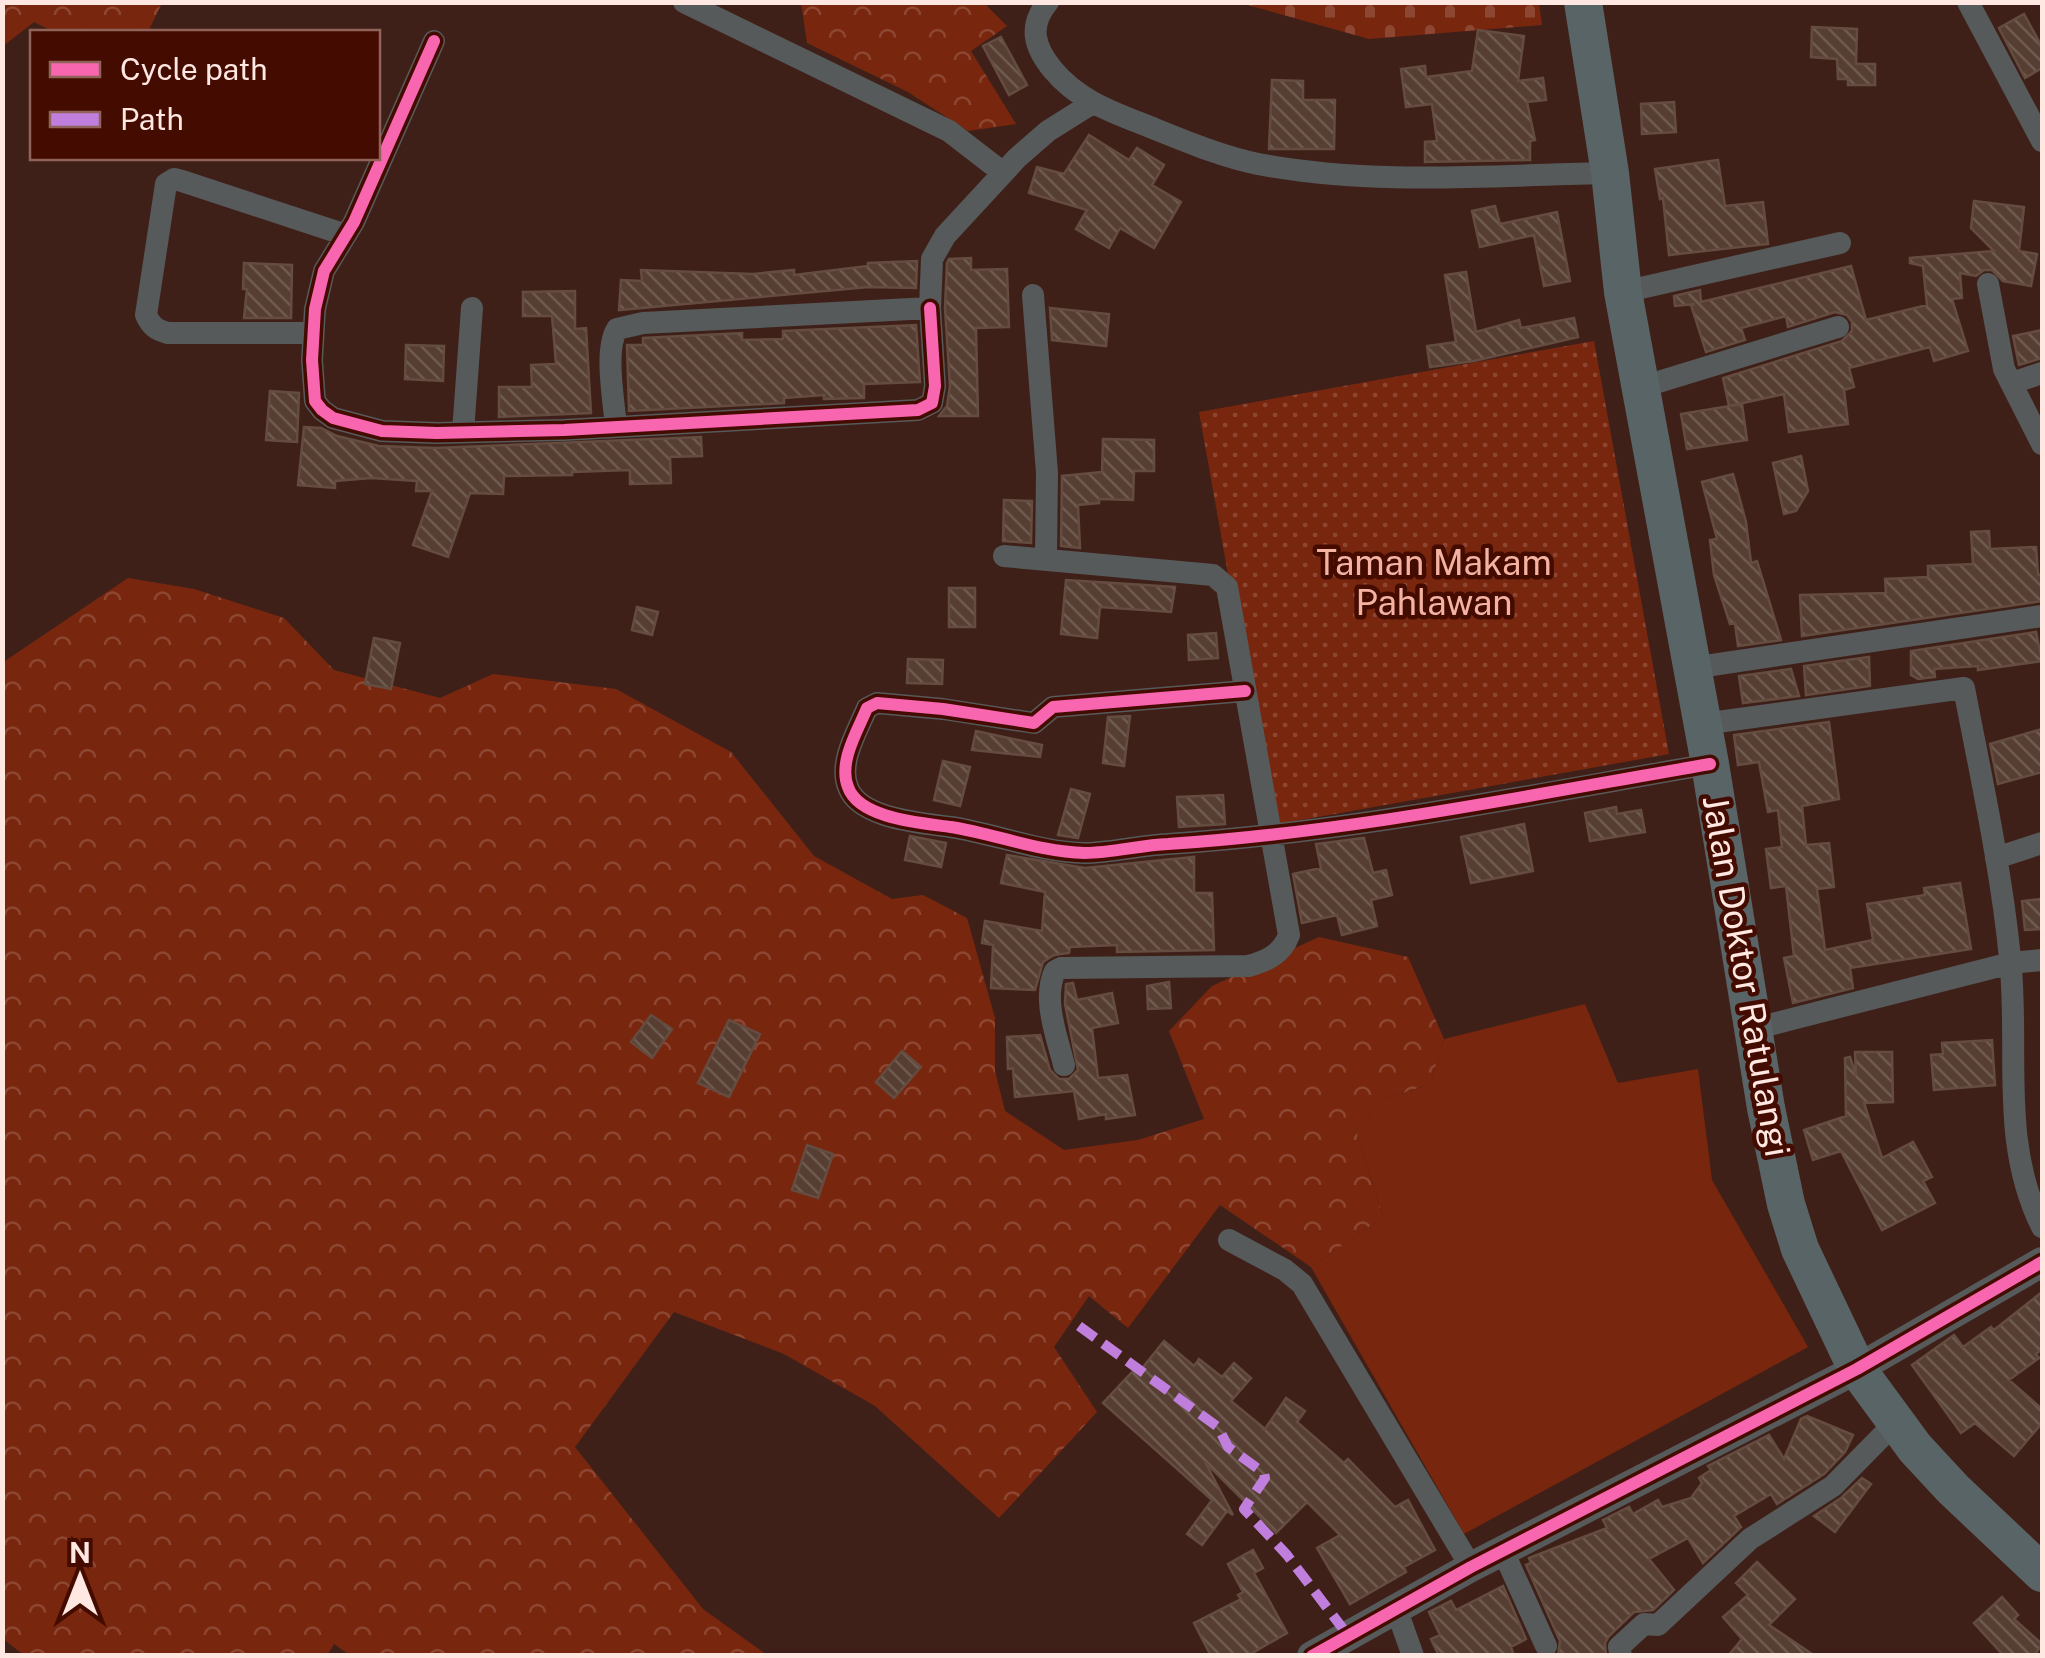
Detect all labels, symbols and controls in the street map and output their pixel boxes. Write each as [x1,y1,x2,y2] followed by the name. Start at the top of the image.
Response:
[30,30,380,160] legend
[120,51,268,87] text: Cycle path
[120,101,184,137] text: Path
[1316,542,1552,623] park label: Taman Makam Pahlawan
[1695,792,1798,1160] street label: Jalan Doktor Ratulangi
[30,1528,130,1628] north arrow
[69,1536,91,1569] text: N

